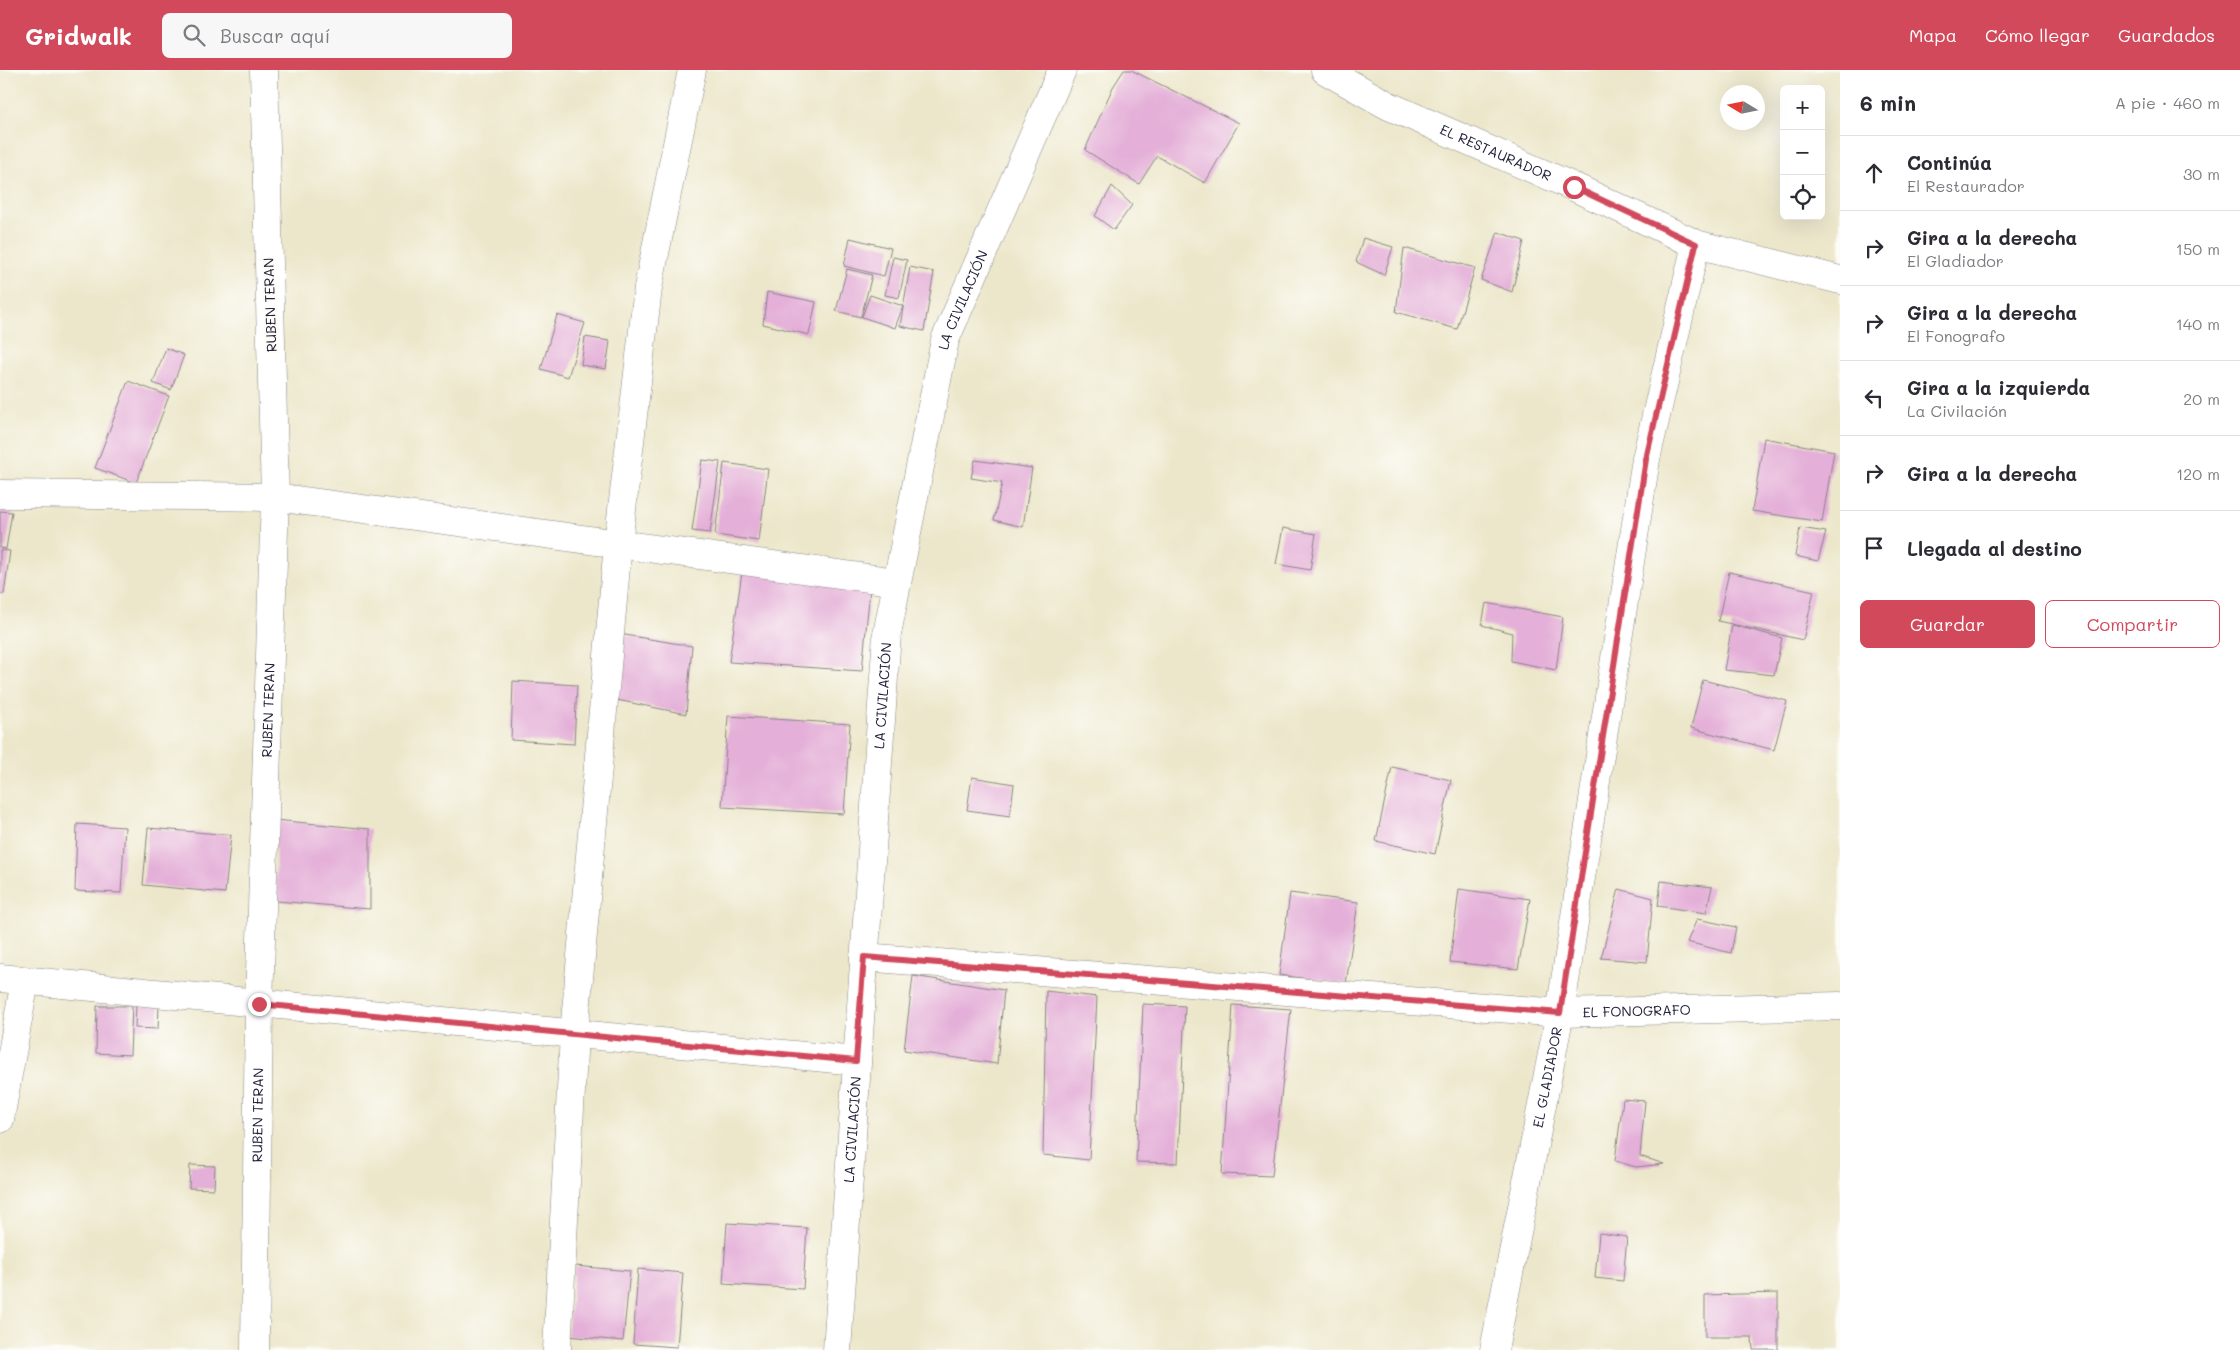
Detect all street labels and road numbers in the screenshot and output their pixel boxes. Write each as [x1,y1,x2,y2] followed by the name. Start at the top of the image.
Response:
[1437,120,1555,185] street label: EL RESTAURADOR
[933,247,992,351] street label: LA CIVILACIÓN
[258,257,281,353] street label: RUBEN TERAN
[869,642,895,749] street label: LA CIVILACIÓN
[257,662,279,758] street label: RUBEN TERAN
[1582,1000,1691,1021] street label: EL FONOGRAFO
[1528,1025,1566,1129] street label: EL GLADIADOR
[247,1068,267,1162] street label: RUBEN TERAN
[839,1076,865,1183] street label: LA CIVILACIÓN

